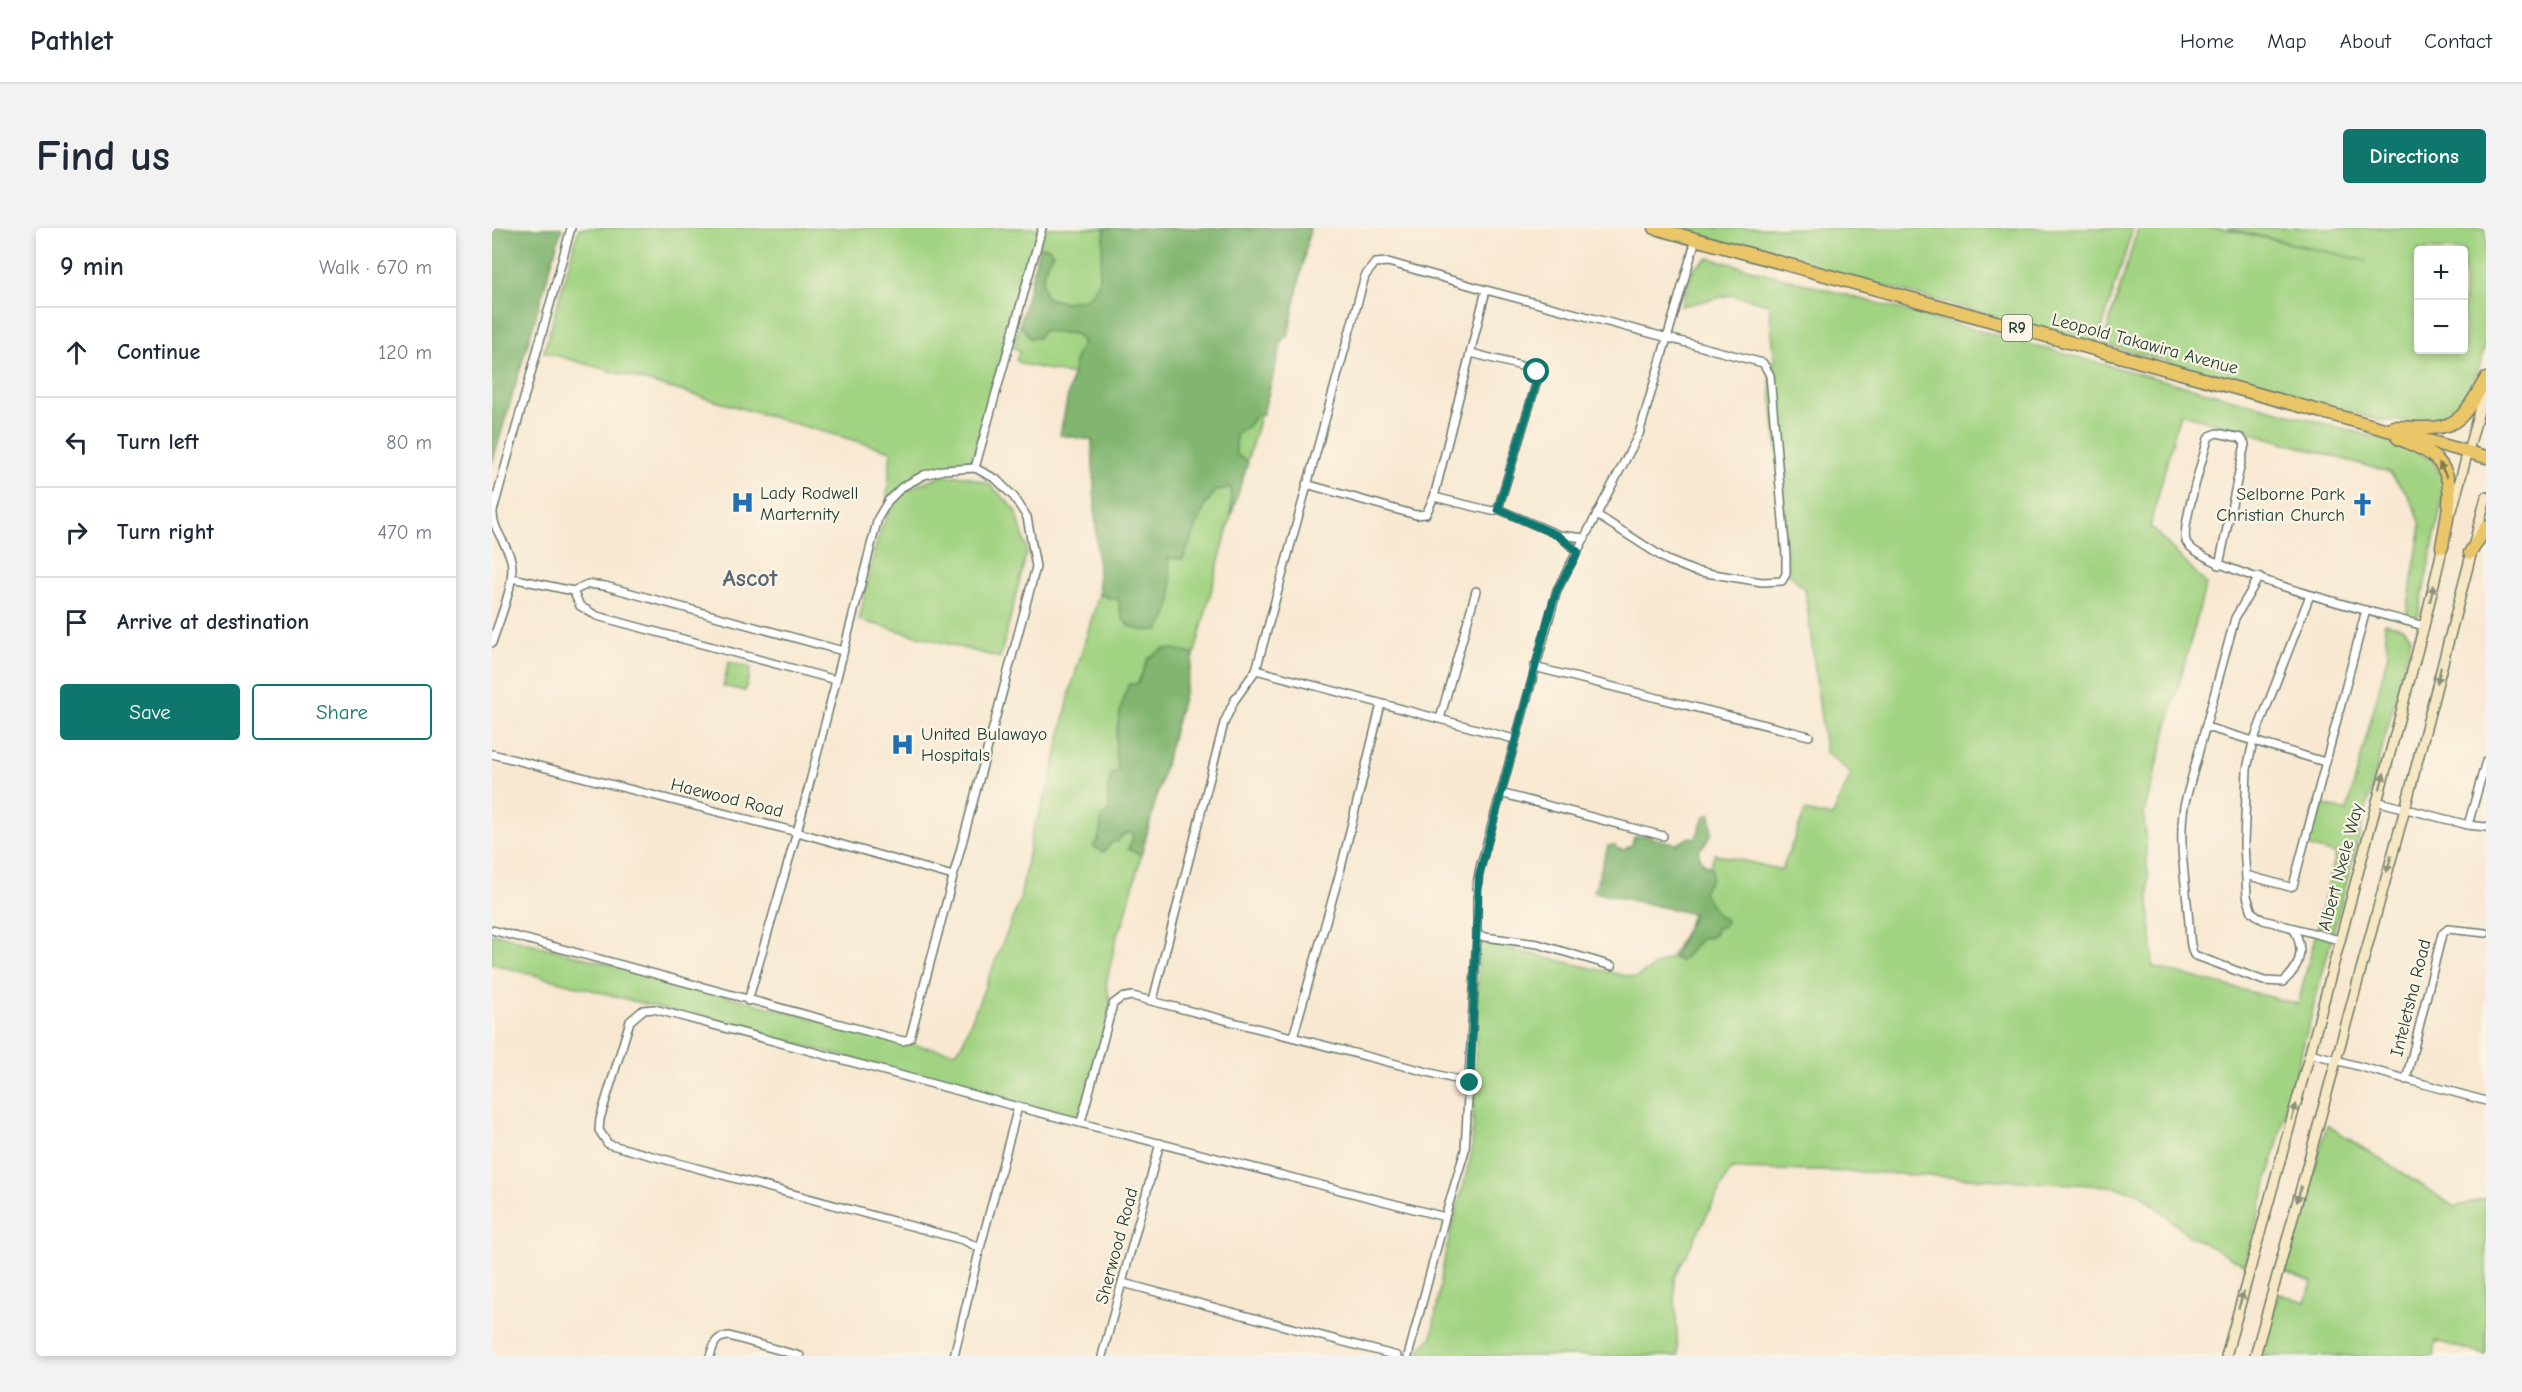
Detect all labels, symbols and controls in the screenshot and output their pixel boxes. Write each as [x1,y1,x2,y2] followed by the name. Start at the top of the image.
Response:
[30,25,113,57] text: Pathlet
[2180,29,2234,53] text: Home
[2267,29,2307,53] text: Map
[2340,29,2391,53] text: About
[2424,29,2492,53] text: Contact
[2343,129,2486,183] button: Directions
[36,132,170,181] text: Find us
[2414,246,2468,354] map controls
[2414,246,2468,300] button: +
[60,252,124,282] text: 9 min
[319,256,432,279] text: Walk · 670 m
[2414,300,2468,354] button: −
[2049,309,2241,379] street label: Leopold Takawira Avenue
[2002,315,2032,341] road number: R9
[60,336,93,369] icon: ahead
[117,339,200,365] text: Continue
[378,341,432,364] text: 120 m
[1523,358,1549,384] route start
[60,426,93,459] icon: left
[117,429,199,455] text: Turn left
[386,431,432,454] text: 80 m
[2438,461,2448,478] one-way arrow
[760,483,859,525] place label: Lady Rodwell Marternity
[2216,484,2345,526] place label: Selborne Park Christian Church
[729,490,755,516] hospital icon: Lady Rodwell Marternity
[2350,491,2376,517] church icon: Selborne Park Christian Church
[60,516,93,549] icon: right
[117,519,214,545] text: Turn right
[377,521,432,544] text: 470 m
[723,564,779,592] district label: Ascot
[2427,584,2437,602] one-way arrow
[60,606,93,639] icon: arrive
[117,609,309,635] text: Arrive at destination
[2434,666,2444,685] one-way arrow
[60,684,240,740] button: Save
[252,684,432,740] button: Share
[921,724,1047,766] place label: United Bulawayo Hospitals
[890,731,916,757] hospital icon: United Bulawayo Hospitals
[2377,772,2387,790] one-way arrow
[669,774,785,822] street label: Haewood Road
[2314,800,2368,933] street label: Albert Nxele Way
[2384,855,2394,873] one-way arrow
[2386,937,2436,1059] street label: Inteletsha Road
[1456,1069,1482,1095] route end
[2290,1103,2299,1121] one-way arrow
[1091,1185,1143,1307] street label: Sherwood Road
[2294,1185,2304,1203] one-way arrow
[2237,1291,2247,1309] one-way arrow

